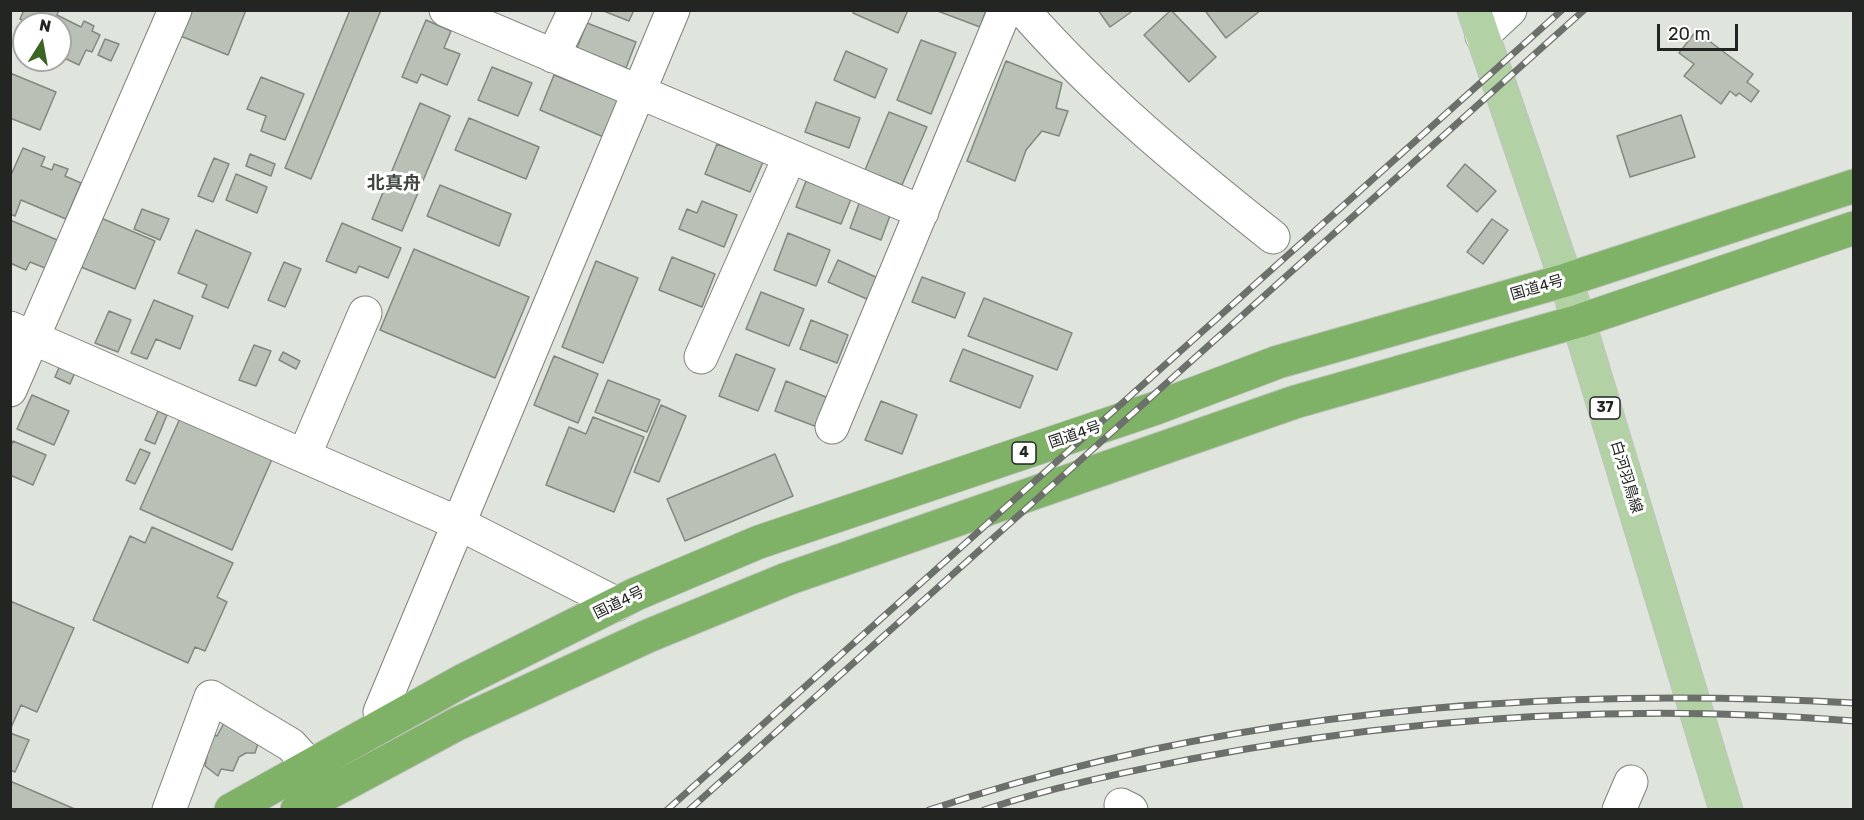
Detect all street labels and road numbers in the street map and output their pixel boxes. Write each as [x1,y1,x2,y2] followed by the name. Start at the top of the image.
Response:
[1508,272,1566,304] street label: 国道4号
[1590,397,1620,419] road number: 37
[1046,418,1104,452] street label: 国道4号
[1606,439,1646,515] street label: 白河羽鳥線
[1012,442,1036,464] road number: 4
[591,583,647,623] street label: 国道4号

